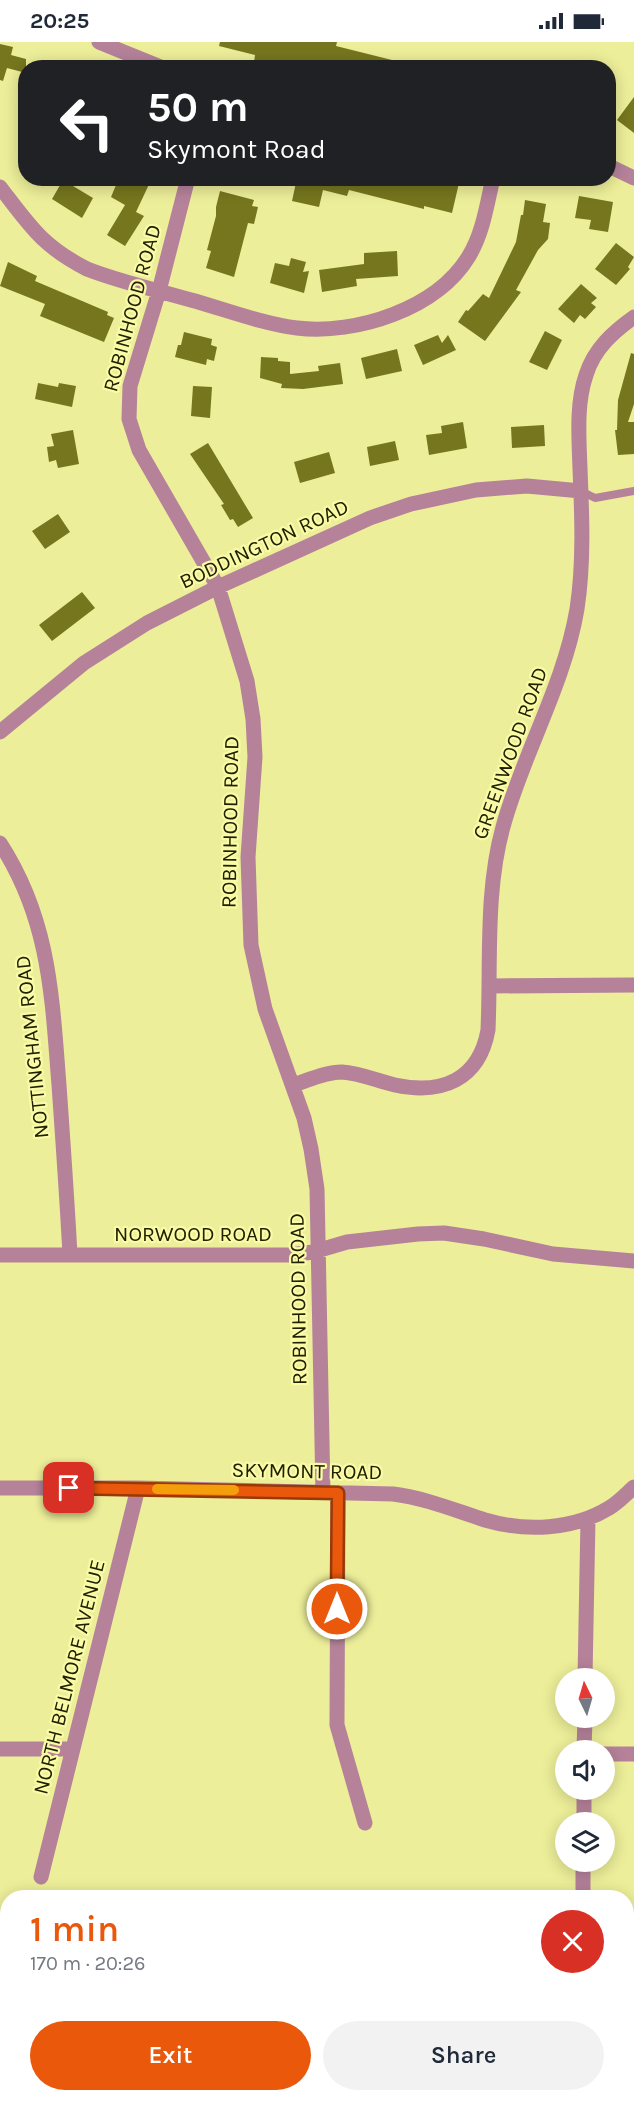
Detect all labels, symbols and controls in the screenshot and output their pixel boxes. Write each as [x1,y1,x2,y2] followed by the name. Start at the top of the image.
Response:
[30,8,89,34] text: 20:25
[147,82,249,132] text: 50 m
[48,84,126,162] icon: left
[147,133,326,165] text: Skymont Road
[98,222,166,394] street label: ROBINHOOD ROAD
[176,494,352,594] street label: BODDINGTON ROAD
[468,664,552,842] street label: GREENWOOD ROAD
[217,736,243,908] street label: ROBINHOOD ROAD
[10,954,54,1140] street label: NOTTINGHAM ROAD
[285,1213,311,1385] street label: ROBINHOOD ROAD
[114,1222,272,1246] street label: NORWOOD ROAD
[232,1458,382,1484] street label: SKYMONT ROAD
[43,1462,94,1513] pin
[52,1471,85,1504] icon: arrive
[28,1557,110,1797] street label: NORTH BELMORE AVENUE
[305,1577,369,1641] position arrow
[555,1668,615,1728] north arrow
[555,1668,615,1872] map controls
[555,1740,615,1800] button: sound
[555,1812,615,1872] button: layers
[30,1908,119,1950] text: 1 min
[541,1910,604,1973] button: close
[30,1952,146,1975] text: 170 m · 20:26
[30,2021,311,2090] button: Exit
[323,2021,604,2090] button: Share

